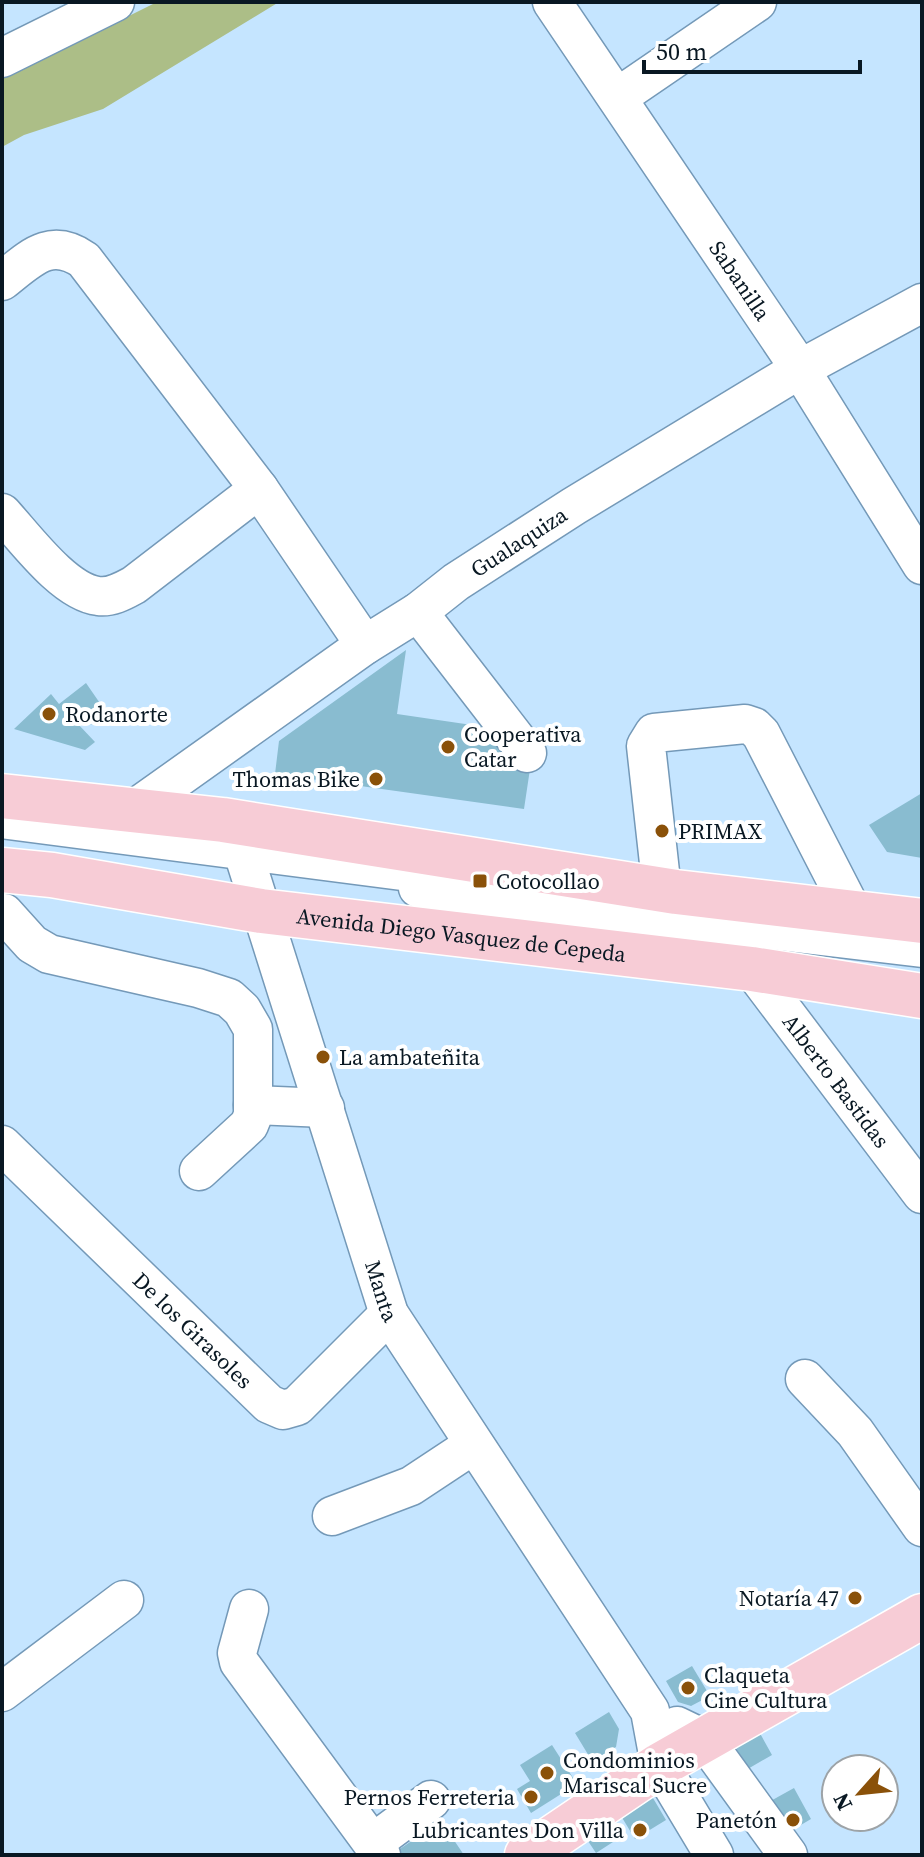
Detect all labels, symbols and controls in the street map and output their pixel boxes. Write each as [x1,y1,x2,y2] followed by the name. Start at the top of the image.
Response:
[644,24,860,74] scale bar
[656,35,707,68] text: 50 m
[702,235,778,327] street label: Sabanilla
[464,499,573,584] street label: Gualaquiza
[65,699,168,729] place label: Rodanorte
[40,705,58,723] marker: Rodanorte
[464,719,582,774] place label: Cooperativa Catar
[439,738,457,756] marker: Cooperativa Catar
[233,764,360,794] place label: Thomas Bike
[367,770,385,788] marker: Thomas Bike
[678,816,763,846] place label: PRIMAX
[653,822,671,840] marker: PRIMAX
[496,866,600,896] place label: Cotocollao
[471,872,489,890] marker: Cotocollao
[295,900,628,969] street label: Avenida Diego Vasquez de Cepeda
[776,1008,897,1154] street label: Alberto Bastidas
[339,1042,481,1072] place label: La ambateñita
[314,1048,332,1066] marker: La ambateñita
[358,1257,406,1329] street label: Manta
[127,1265,259,1395] street label: De los Girasoles
[739,1583,839,1613] place label: Notaría 47
[846,1589,864,1607] marker: Notaría 47
[704,1660,828,1715] place label: Claqueta Cine Cultura
[679,1679,697,1697] marker: Claqueta Cine Cultura
[563,1745,707,1800] place label: Condominios Mariscal Sucre
[820,1753,900,1833] north arrow
[538,1764,556,1782] marker: Condominios Mariscal Sucre
[344,1782,516,1812] place label: Pernos Ferreteria
[522,1788,540,1806] marker: Pernos Ferreteria
[825,1788,859,1816] text: N
[696,1805,777,1835] place label: Panetón
[784,1811,802,1829] marker: Panetón
[412,1815,625,1845] place label: Lubricantes Don Villa
[631,1821,649,1839] marker: Lubricantes Don Villa

